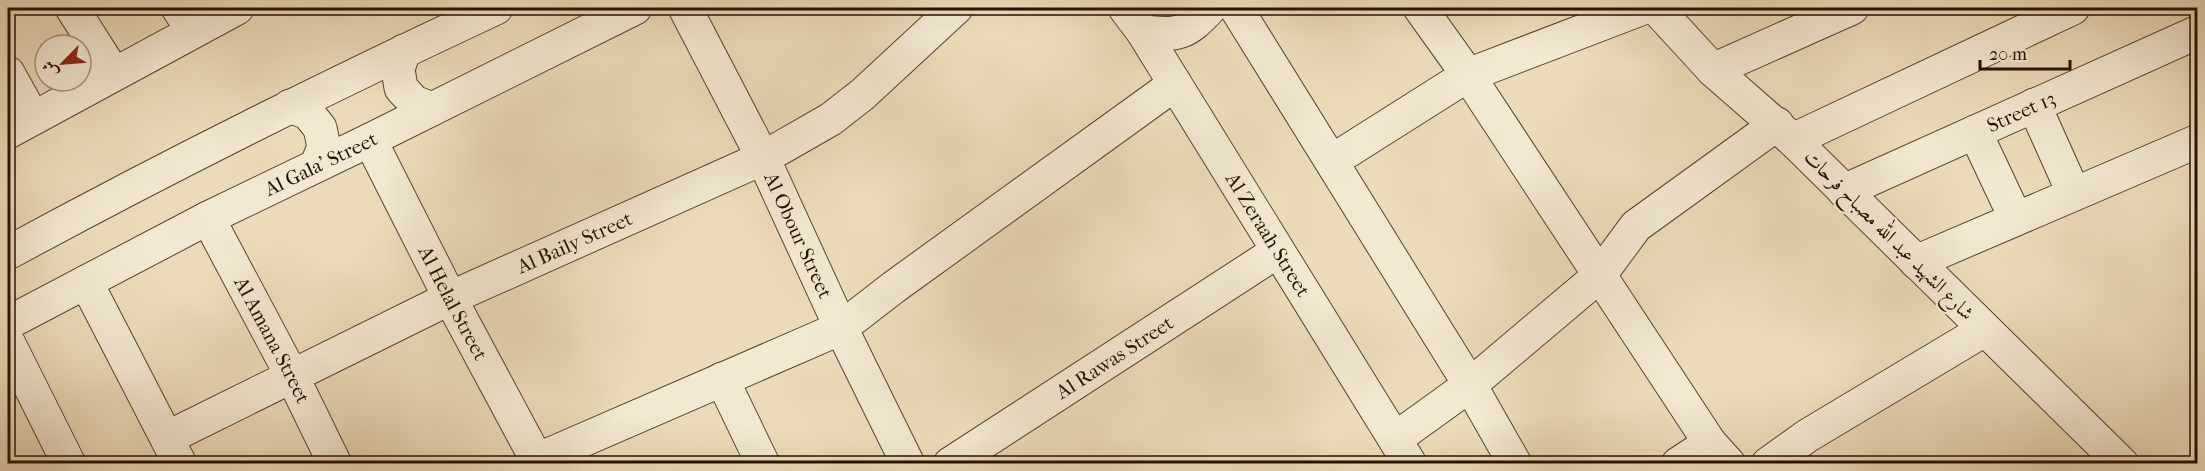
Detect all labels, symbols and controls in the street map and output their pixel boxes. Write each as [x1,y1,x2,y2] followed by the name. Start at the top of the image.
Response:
[33,33,93,93] north arrow
[1980,33,2070,71] scale bar
[1989,44,2027,65] text: 20 m
[38,58,62,80] text: ش
[1983,86,2059,137] street label: Street 13
[260,127,381,201] street label: Al Gala' Street
[1795,142,1982,329] street label: شارع الشهيد عبد الله مصباح فرحات
[1221,167,1315,301] street label: Al Zeraah Street
[759,168,837,302] street label: Al Obour Street
[512,207,636,279] street label: Al Baily Street
[414,241,493,364] street label: Al Helal Street
[229,272,315,407] street label: Al Amana Street
[1051,311,1177,404] street label: Al Rawas Street

